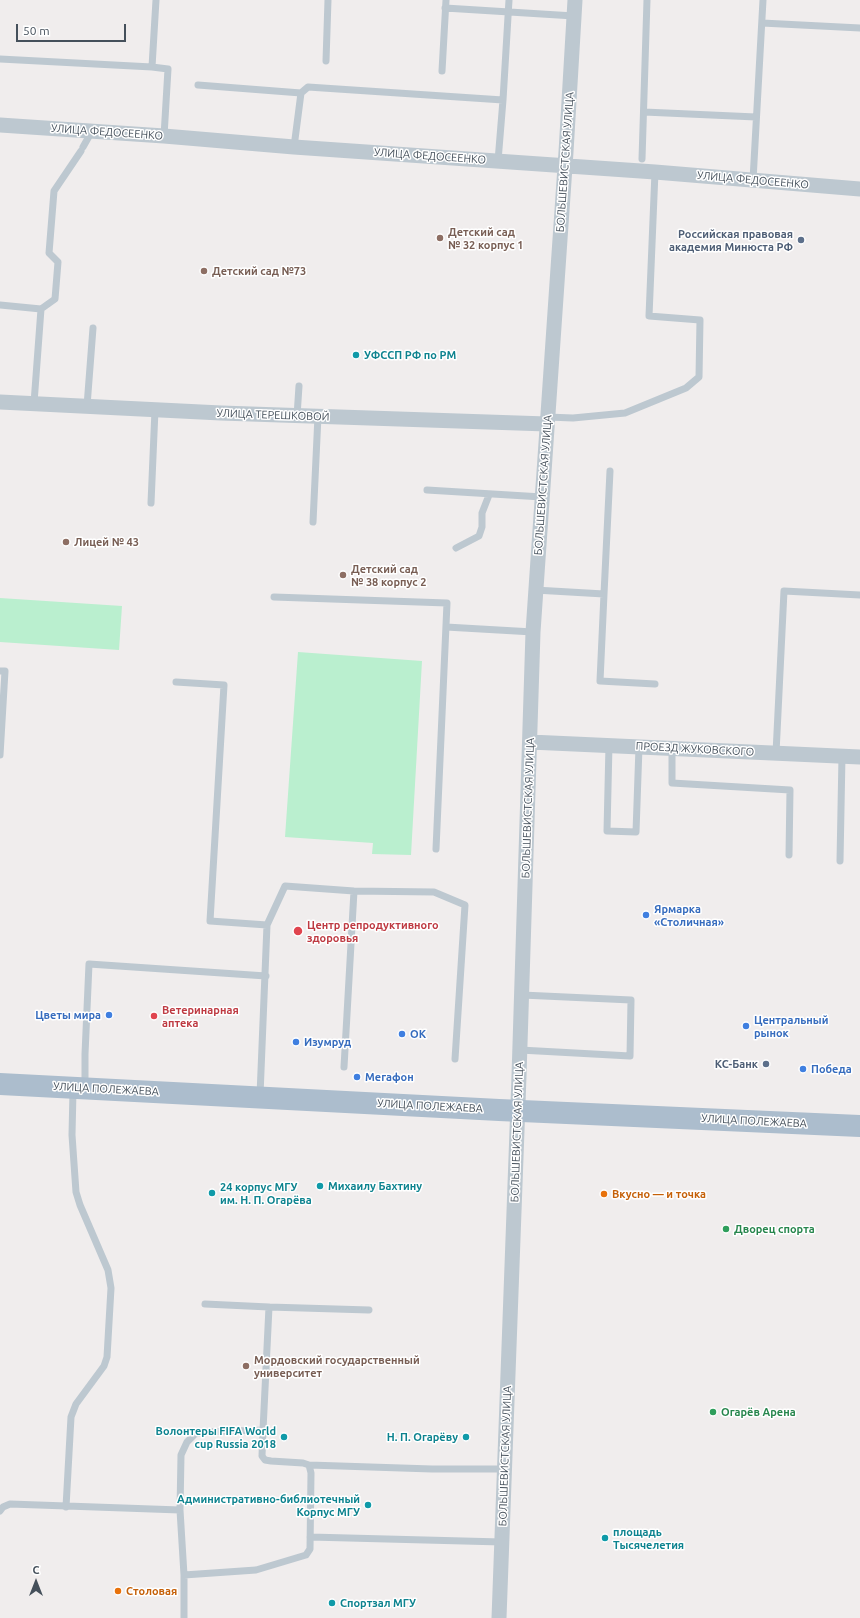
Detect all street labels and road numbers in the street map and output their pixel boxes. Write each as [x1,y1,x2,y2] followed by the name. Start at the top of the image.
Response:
[554,91,576,233] street label: БОЛЬШЕВИСТСКАЯ УЛИЦА
[51,121,163,143] street label: УЛИЦА ФЕДОСЕЕНКО
[374,145,486,167] street label: УЛИЦА ФЕДОСЕЕНКО
[696,169,810,191] street label: УЛИЦА ФЕДОСЕЕНКО
[216,406,330,424] street label: УЛИЦА ТЕРЕШКОВОЙ
[532,414,554,556] street label: БОЛЬШЕВИСТСКАЯ УЛИЦА
[519,737,537,879] street label: БОЛЬШЕВИСТСКАЯ УЛИЦА
[635,739,755,759] street label: ПРОЕЗД ЖУКОВСКОГО
[508,1061,526,1203] street label: БОЛЬШЕВИСТСКАЯ УЛИЦА
[53,1080,159,1098] street label: УЛИЦА ПОЛЕЖАЕВА
[377,1097,483,1115] street label: УЛИЦА ПОЛЕЖАЕВА
[701,1112,807,1130] street label: УЛИЦА ПОЛЕЖАЕВА
[496,1385,514,1527] street label: БОЛЬШЕВИСТСКАЯ УЛИЦА

